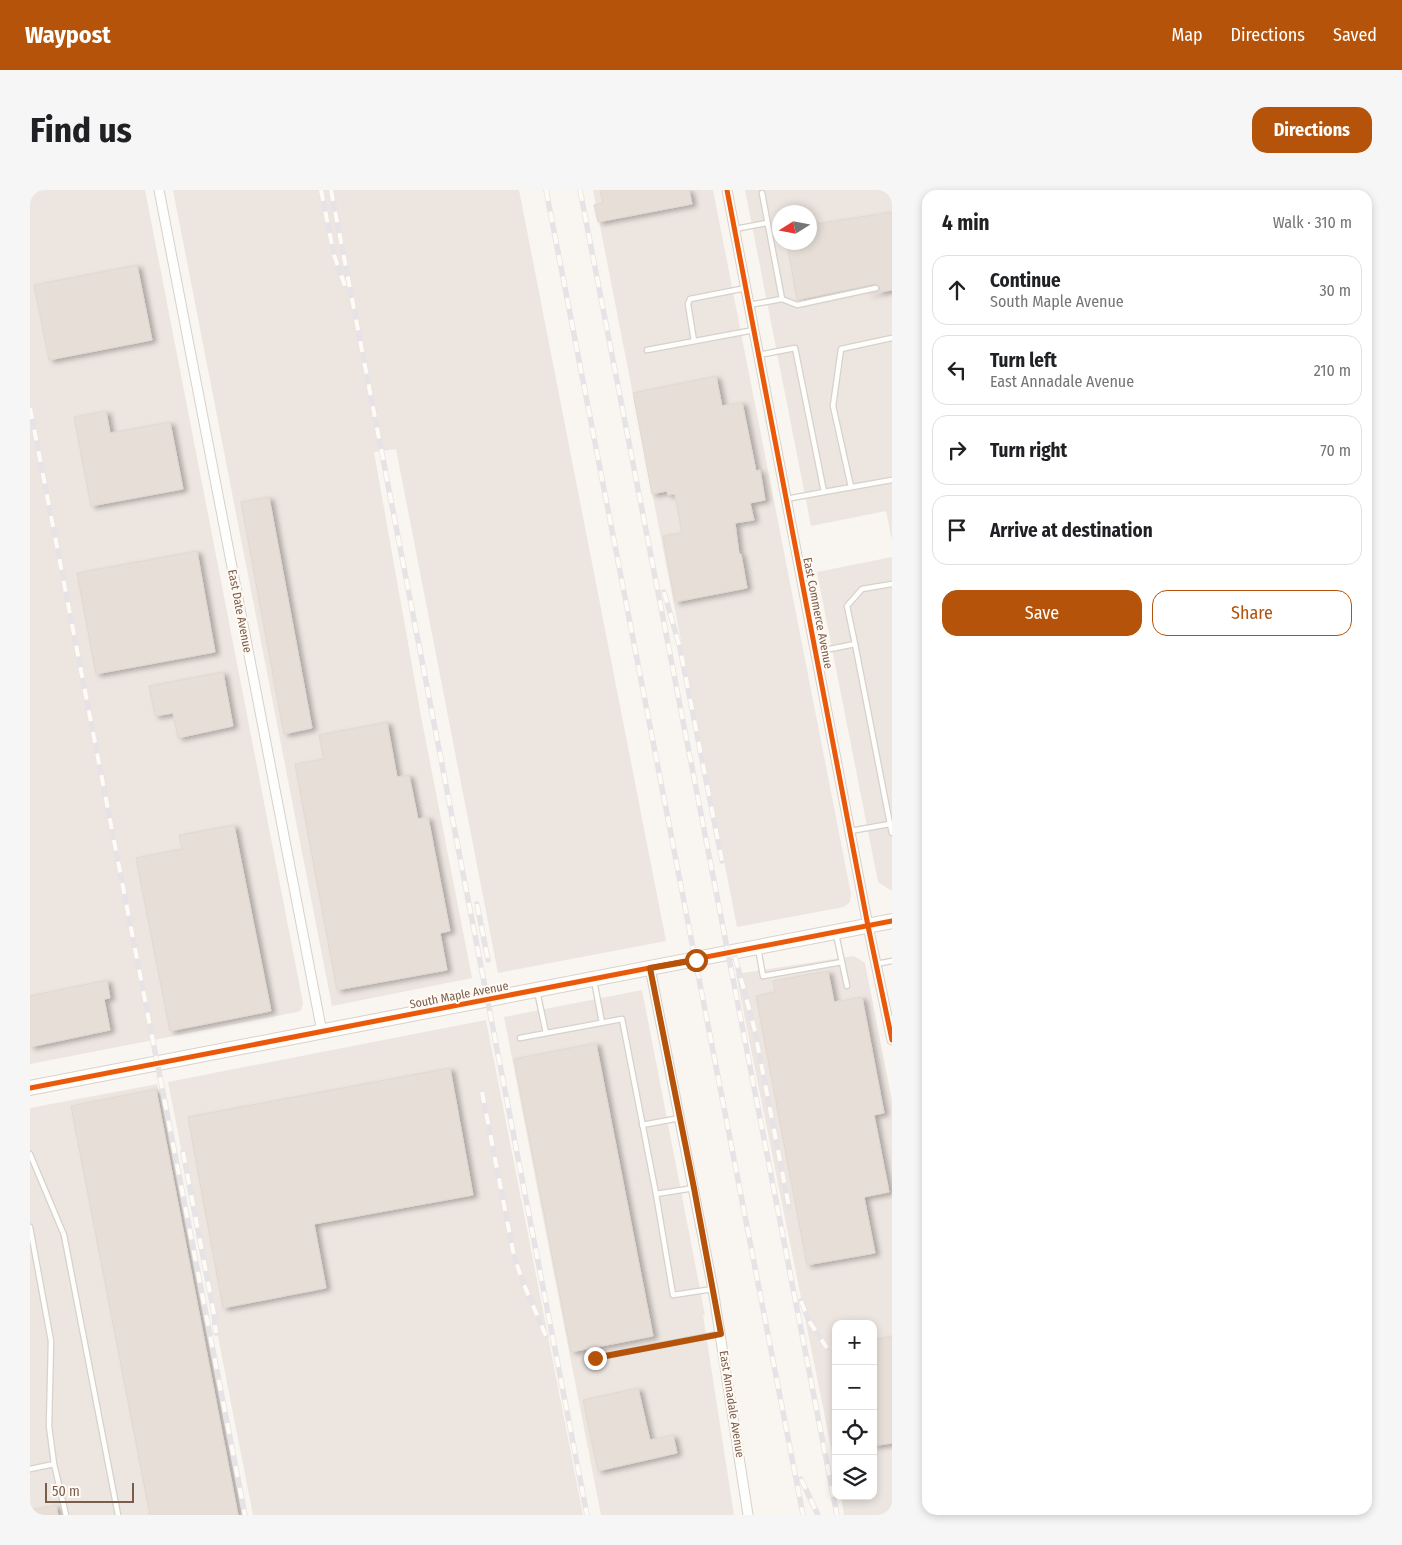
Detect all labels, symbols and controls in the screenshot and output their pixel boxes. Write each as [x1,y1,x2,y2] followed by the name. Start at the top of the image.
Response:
[25,21,111,49] text: Waypost
[1171,24,1203,46] text: Map
[1231,24,1305,46] text: Directions
[1333,24,1377,46] text: Saved
[1252,107,1372,153] button: Directions
[30,109,132,151] text: Find us
[772,205,817,250] north arrow
[942,210,990,236] text: 4 min
[1273,213,1352,232] text: Walk · 310 m
[990,269,1061,292] text: Continue
[943,276,971,304] icon: ahead
[1319,281,1351,300] text: 30 m
[990,292,1124,311] text: South Maple Avenue
[990,349,1057,372] text: Turn left
[943,356,971,384] icon: left
[1314,361,1351,380] text: 210 m
[990,372,1134,391] text: East Annadale Avenue
[943,436,971,464] icon: right
[990,439,1067,462] text: Turn right
[1320,441,1351,460] text: 70 m
[943,516,971,544] icon: arrive
[990,519,1153,542] text: Arrive at destination
[800,556,836,670] street label: East Commerce Avenue
[225,568,255,654] street label: East Date Avenue
[942,590,1142,636] button: Save
[1152,590,1352,636] button: Share
[685,949,708,972] route start
[408,979,510,1011] street label: South Maple Avenue
[832,1320,877,1500] map controls
[832,1320,877,1365] button: +
[584,1347,607,1370] route end
[717,1350,747,1459] street label: East Annadale Avenue
[832,1365,877,1410] button: −
[832,1410,877,1455] button: locate
[832,1455,877,1500] button: layers
[45,1480,134,1503] scale bar
[52,1483,80,1500] text: 50 m

